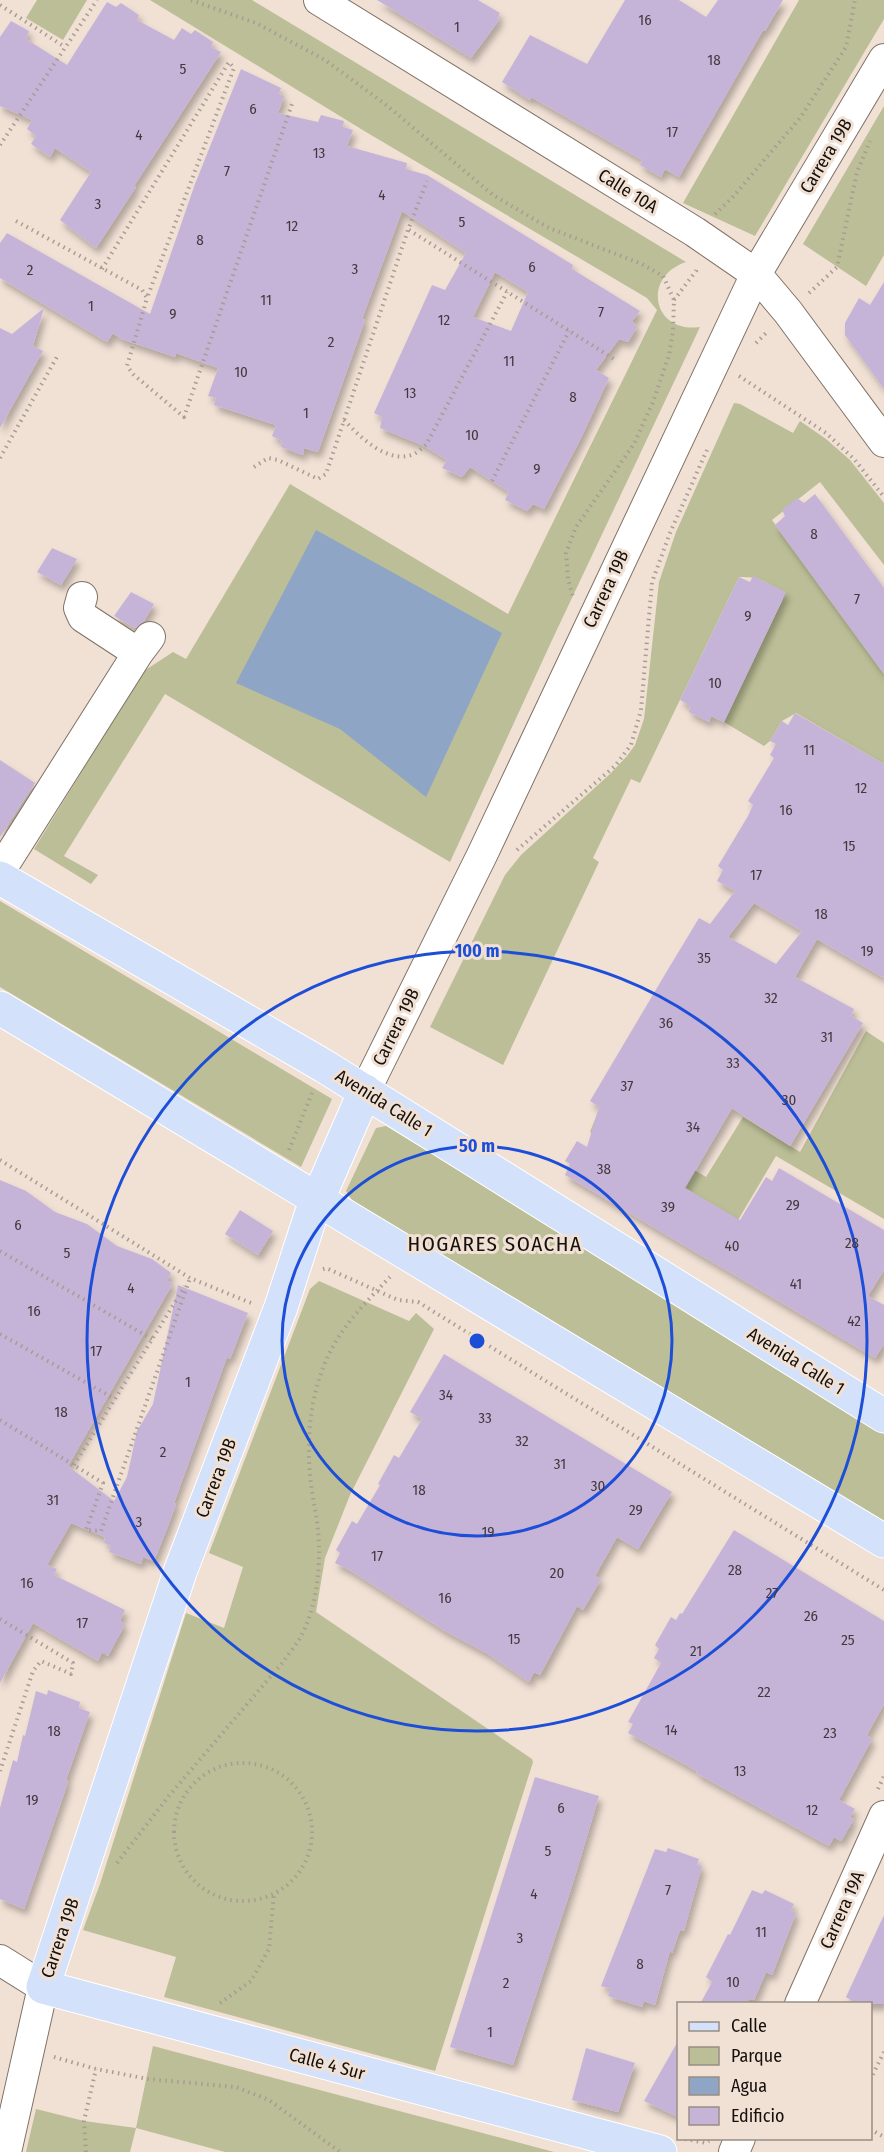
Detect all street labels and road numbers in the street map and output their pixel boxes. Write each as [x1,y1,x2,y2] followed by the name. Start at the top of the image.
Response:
[795,115,857,197] street label: Carrera 19B
[594,164,662,218] street label: Calle 10A
[578,547,634,631] street label: Carrera 19B
[368,985,424,1069] street label: Carrera 19B
[331,1064,437,1142] street label: Avenida Calle 1
[743,1322,849,1400] street label: Avenida Calle 1
[191,1435,241,1521] street label: Carrera 19B
[815,1867,869,1952] street label: Carrera 19A
[36,1895,84,1981] street label: Carrera 19B
[287,2043,368,2085] street label: Calle 4 Sur

